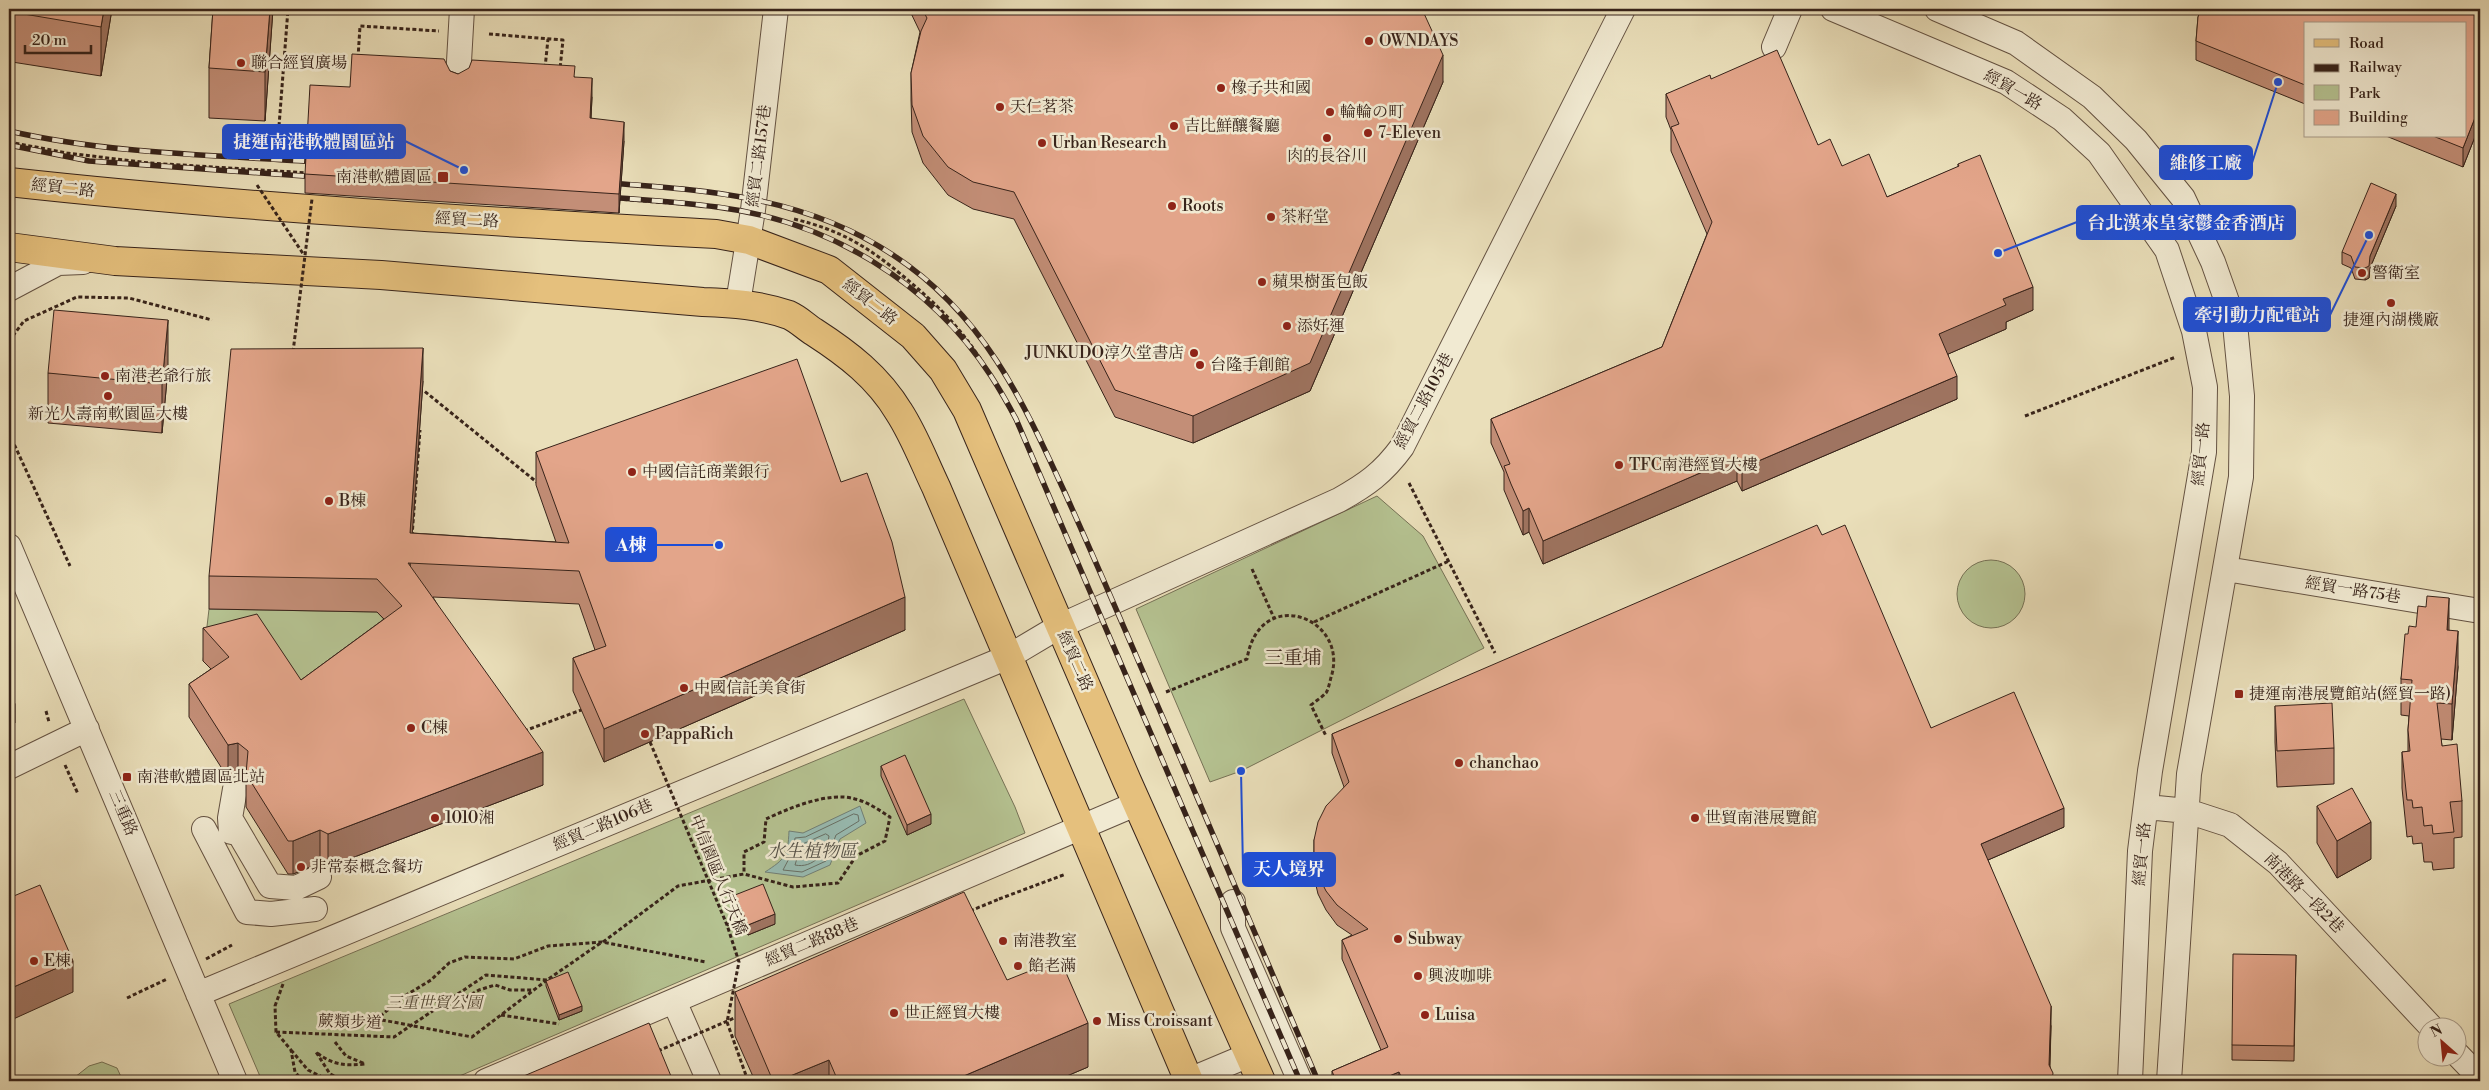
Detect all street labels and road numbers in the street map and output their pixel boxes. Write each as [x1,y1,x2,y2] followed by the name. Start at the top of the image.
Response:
[1980,65,2046,115] street label: 經貿一路
[743,104,775,208] street label: 經貿二路157巷
[30,175,96,201] street label: 經貿二路
[435,208,499,232] street label: 經貿二路
[839,274,901,330] street label: 經貿二路
[1390,350,1458,452] street label: 經貿二路105巷
[2188,421,2214,487] street label: 經貿一路
[2304,573,2402,607] street label: 經貿一路75巷
[1053,628,1097,694] street label: 經貿二路
[104,787,142,839] street label: 三重路
[550,795,656,855] street label: 經貿二路106巷
[685,812,751,938] street label: 中信園區人行天橋
[2129,821,2155,887] street label: 經貿一路
[2260,849,2348,937] street label: 南港路一段2巷
[762,913,862,971] street label: 經貿二路88巷
[318,1011,382,1033] street label: 蕨類步道

